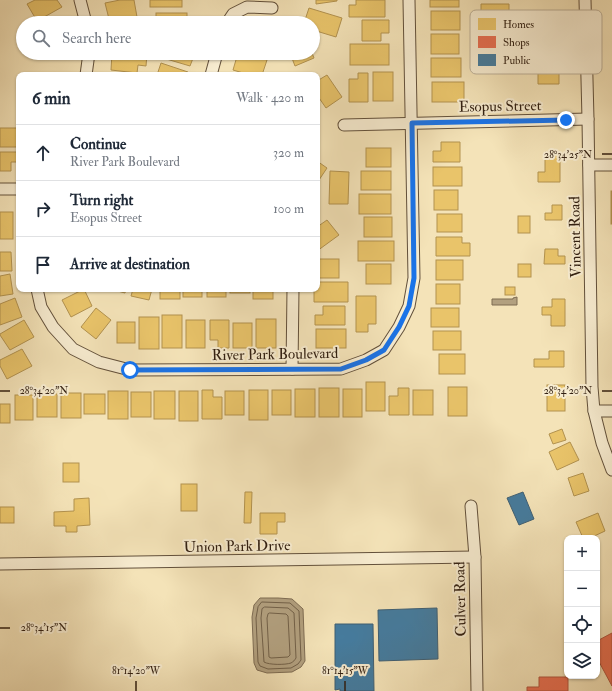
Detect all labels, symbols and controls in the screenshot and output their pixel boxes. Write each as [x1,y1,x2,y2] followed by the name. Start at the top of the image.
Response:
[470,10,602,74] legend
[16,16,320,60] search box
[503,18,534,31] text: Homes
[30,27,52,49] icon: search
[62,29,131,48] text: Search here
[503,36,530,50] text: Shops
[503,54,531,67] text: Public
[32,88,71,109] text: 6 min
[236,90,304,106] text: Walk · 420 m
[458,96,542,118] street label: Esopus Street
[557,111,575,129] route end
[70,135,126,154] text: Continue
[32,142,54,164] icon: ahead
[273,145,304,161] text: 320 m
[544,149,592,161] text: 28°34'25"N
[70,154,180,170] text: River Park Boulevard
[70,191,133,210] text: Turn right
[565,195,586,278] street label: Vincent Road
[32,198,54,220] icon: right
[273,201,304,217] text: 100 m
[70,210,142,226] text: Esopus Street
[32,254,54,276] icon: arrive
[70,255,190,274] text: Arrive at destination
[211,344,339,365] street label: River Park Boulevard
[121,361,139,379] route start
[20,385,68,397] text: 28°34'20"N
[544,385,592,397] text: 28°34'20"N
[564,535,600,679] map controls
[564,535,600,571] button: +
[183,536,291,557] street label: Union Park Drive
[450,561,471,637] street label: Culver Road
[564,571,600,607] button: −
[564,607,600,643] button: locate
[21,622,67,634] text: 28°34'15"N
[564,643,600,679] button: layers
[112,665,161,677] text: 81°14'20"W
[322,665,369,677] text: 81°14'15"W

